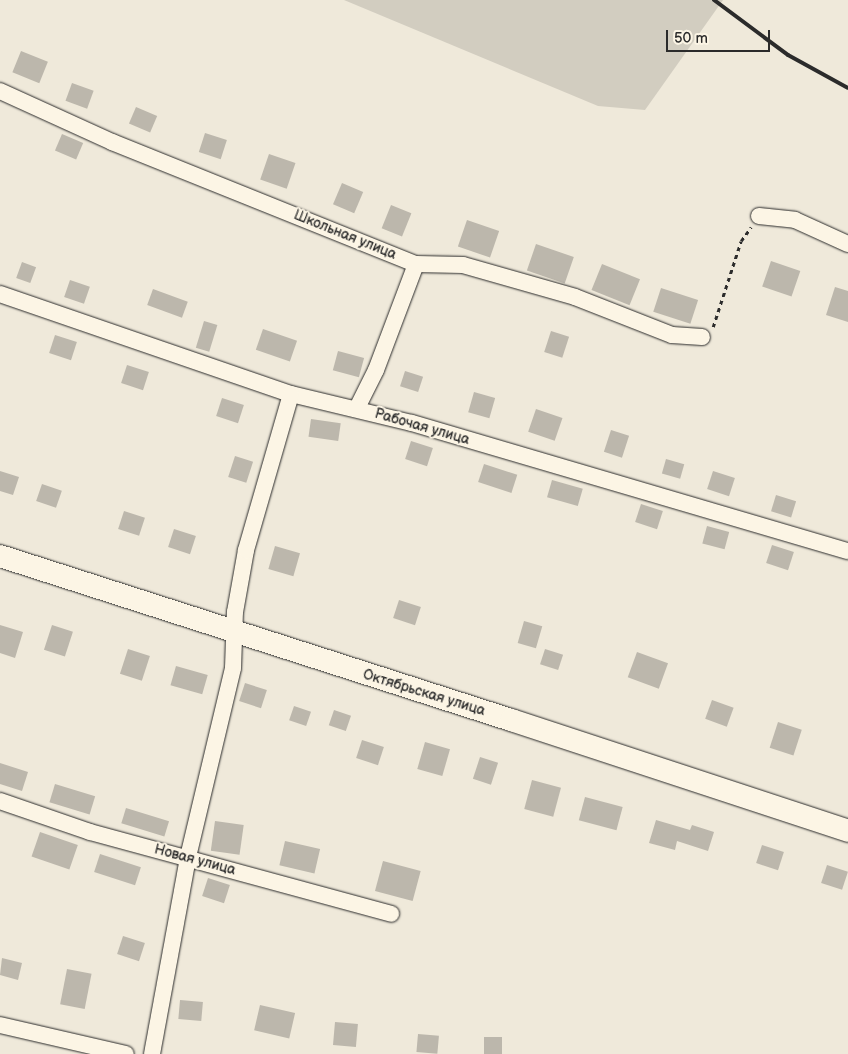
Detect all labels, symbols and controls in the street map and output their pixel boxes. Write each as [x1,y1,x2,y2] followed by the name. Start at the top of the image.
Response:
[668,20,772,52] scale bar
[674,29,708,48] text: 50 m
[291,207,399,263] street label: Школьная улица
[373,405,471,449] street label: Рабочая улица
[361,666,487,720] street label: Октябрьская улица
[152,841,238,879] street label: Новая улица

